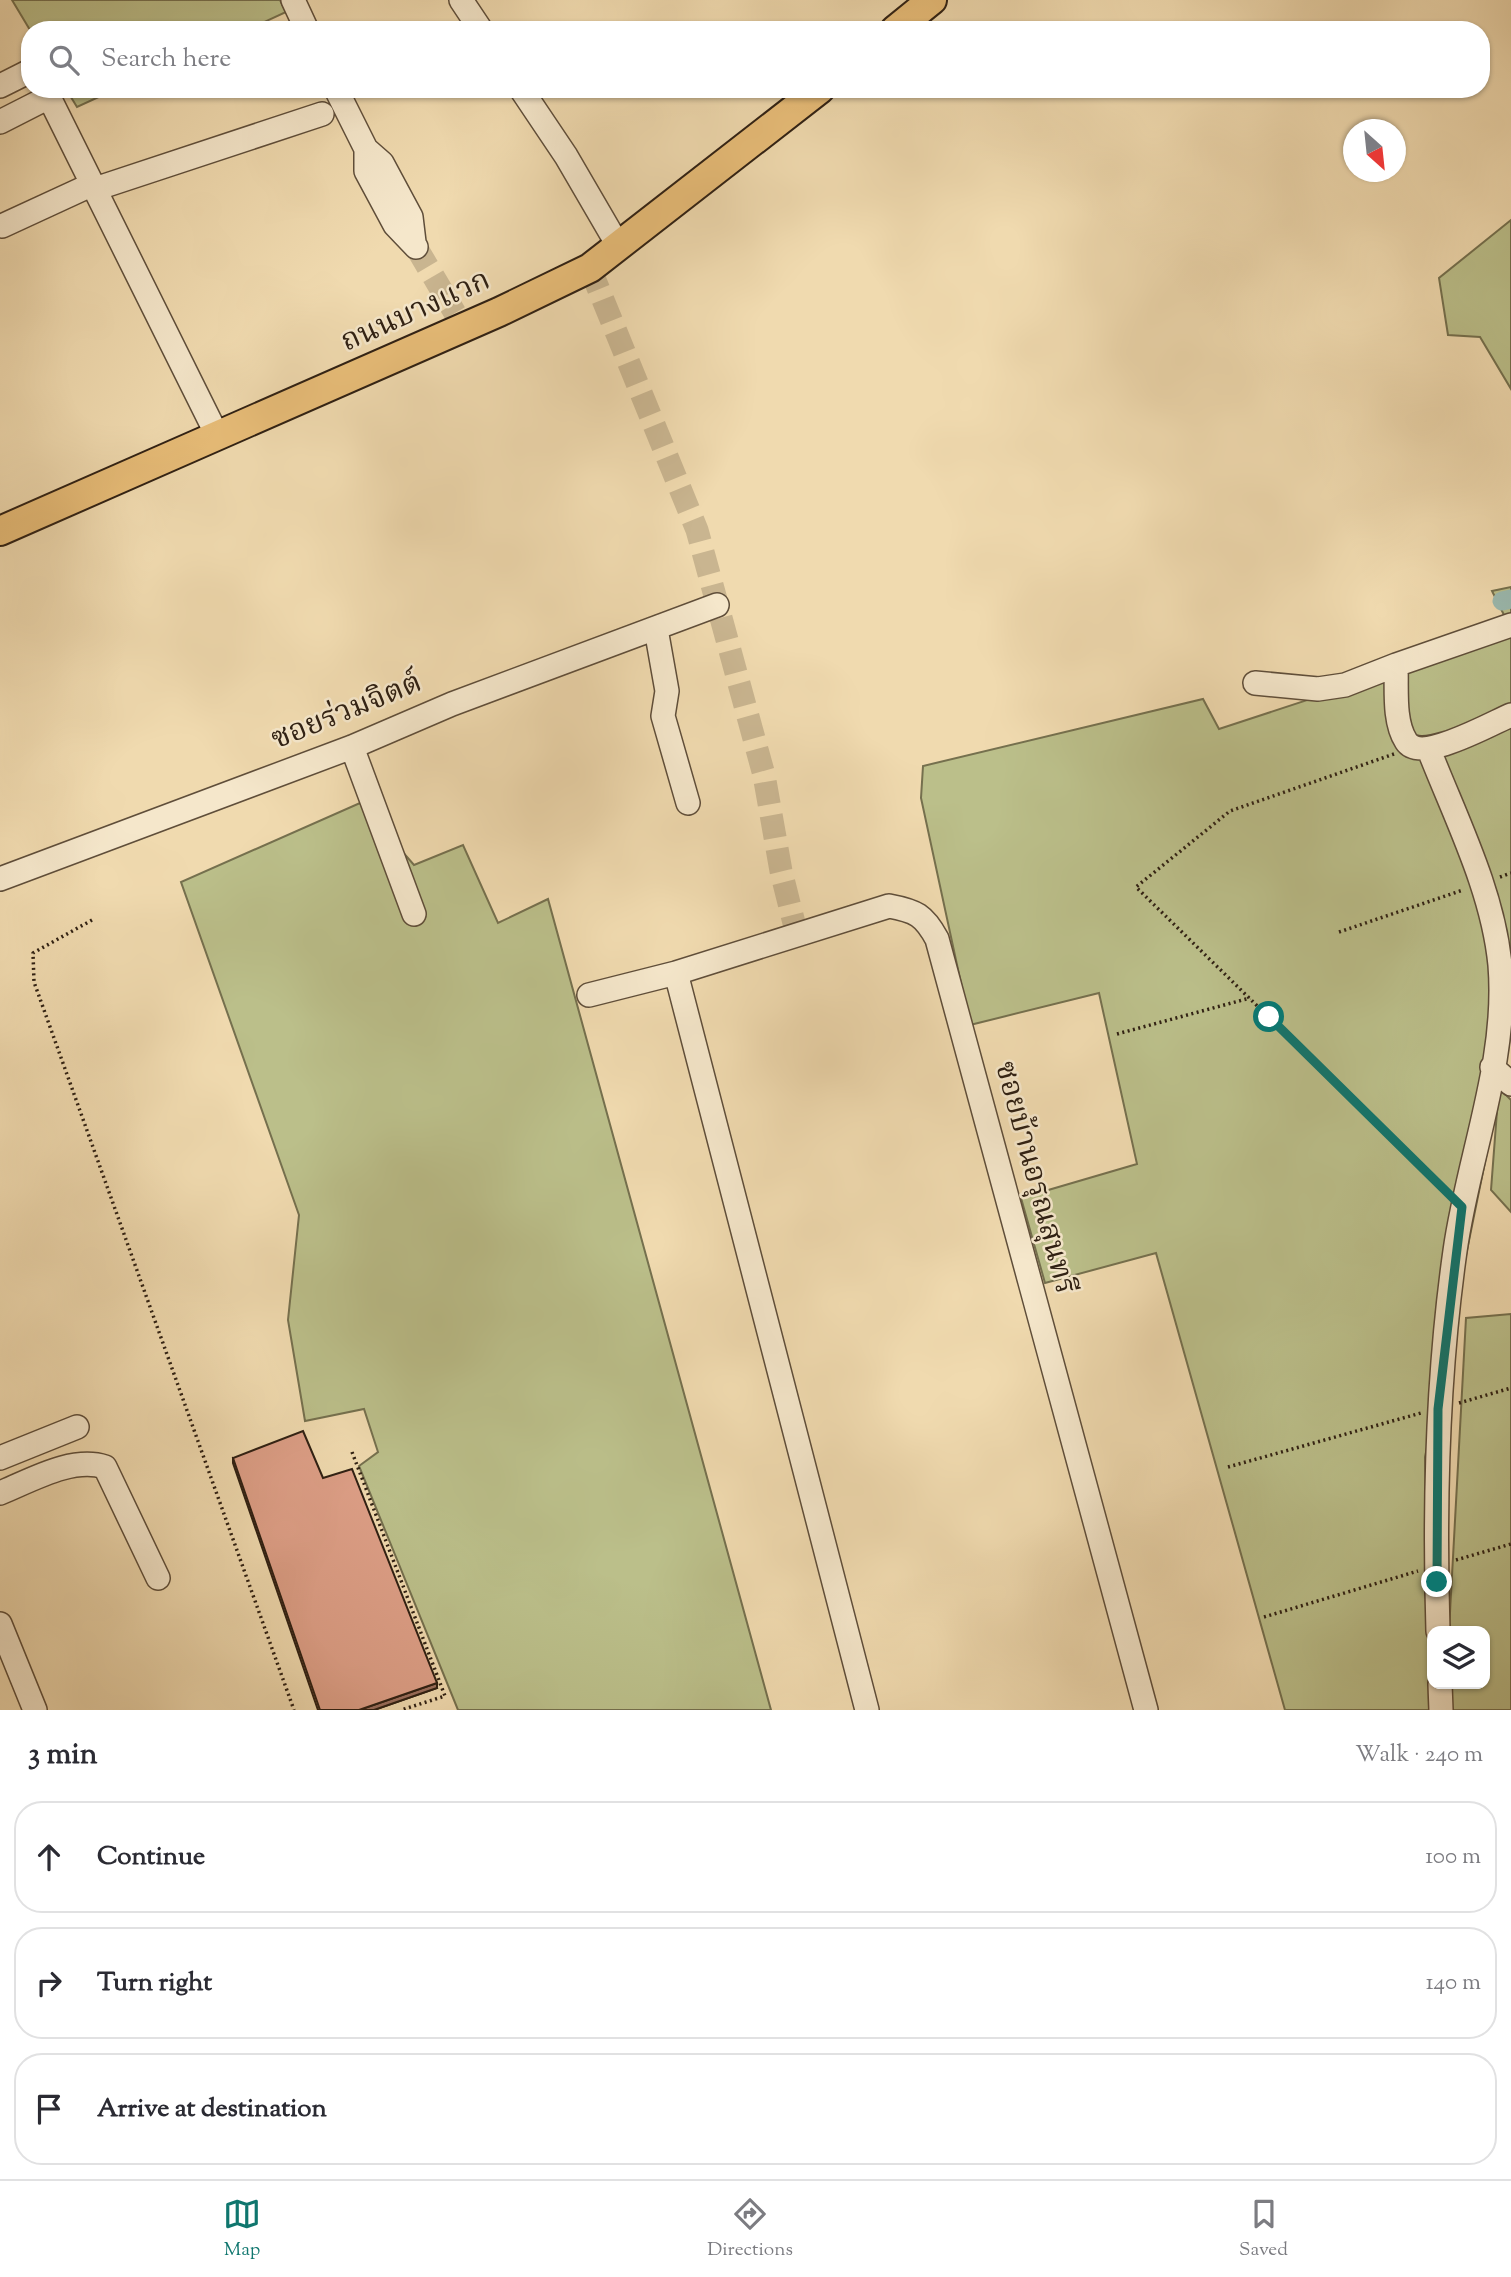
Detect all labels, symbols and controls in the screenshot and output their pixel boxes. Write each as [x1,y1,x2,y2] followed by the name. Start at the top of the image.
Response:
[21,21,1490,98] search box
[45,41,83,79] icon: search
[101,41,231,78] text: Search here
[1343,119,1406,182] north arrow
[334,260,498,364] street label: ถนนบางแวก
[265,662,429,762] street label: ซอยร่วมจิตต์
[1253,1001,1284,1032] route start
[982,1057,1086,1299] street label: ซอยบ้านอรุณสุนทรี
[1421,1566,1452,1597] route end
[1427,1626,1490,1689] map controls
[1427,1626,1490,1689] button: layers
[28,1734,98,1777] text: 3 min
[1355,1739,1483,1772] text: Walk · 240 m
[30,1838,68,1876] icon: ahead
[97,1839,205,1876] text: Continue
[1425,1841,1481,1874] text: 100 m
[30,1964,68,2002] icon: right
[97,1965,212,2002] text: Turn right
[1426,1967,1481,2000] text: 140 m
[30,2090,68,2128] icon: arrive
[97,2091,327,2128] text: Arrive at destination
[223,2195,261,2264] tab: Map
[707,2195,793,2264] tab: Directions
[1239,2195,1288,2264] tab: Saved

